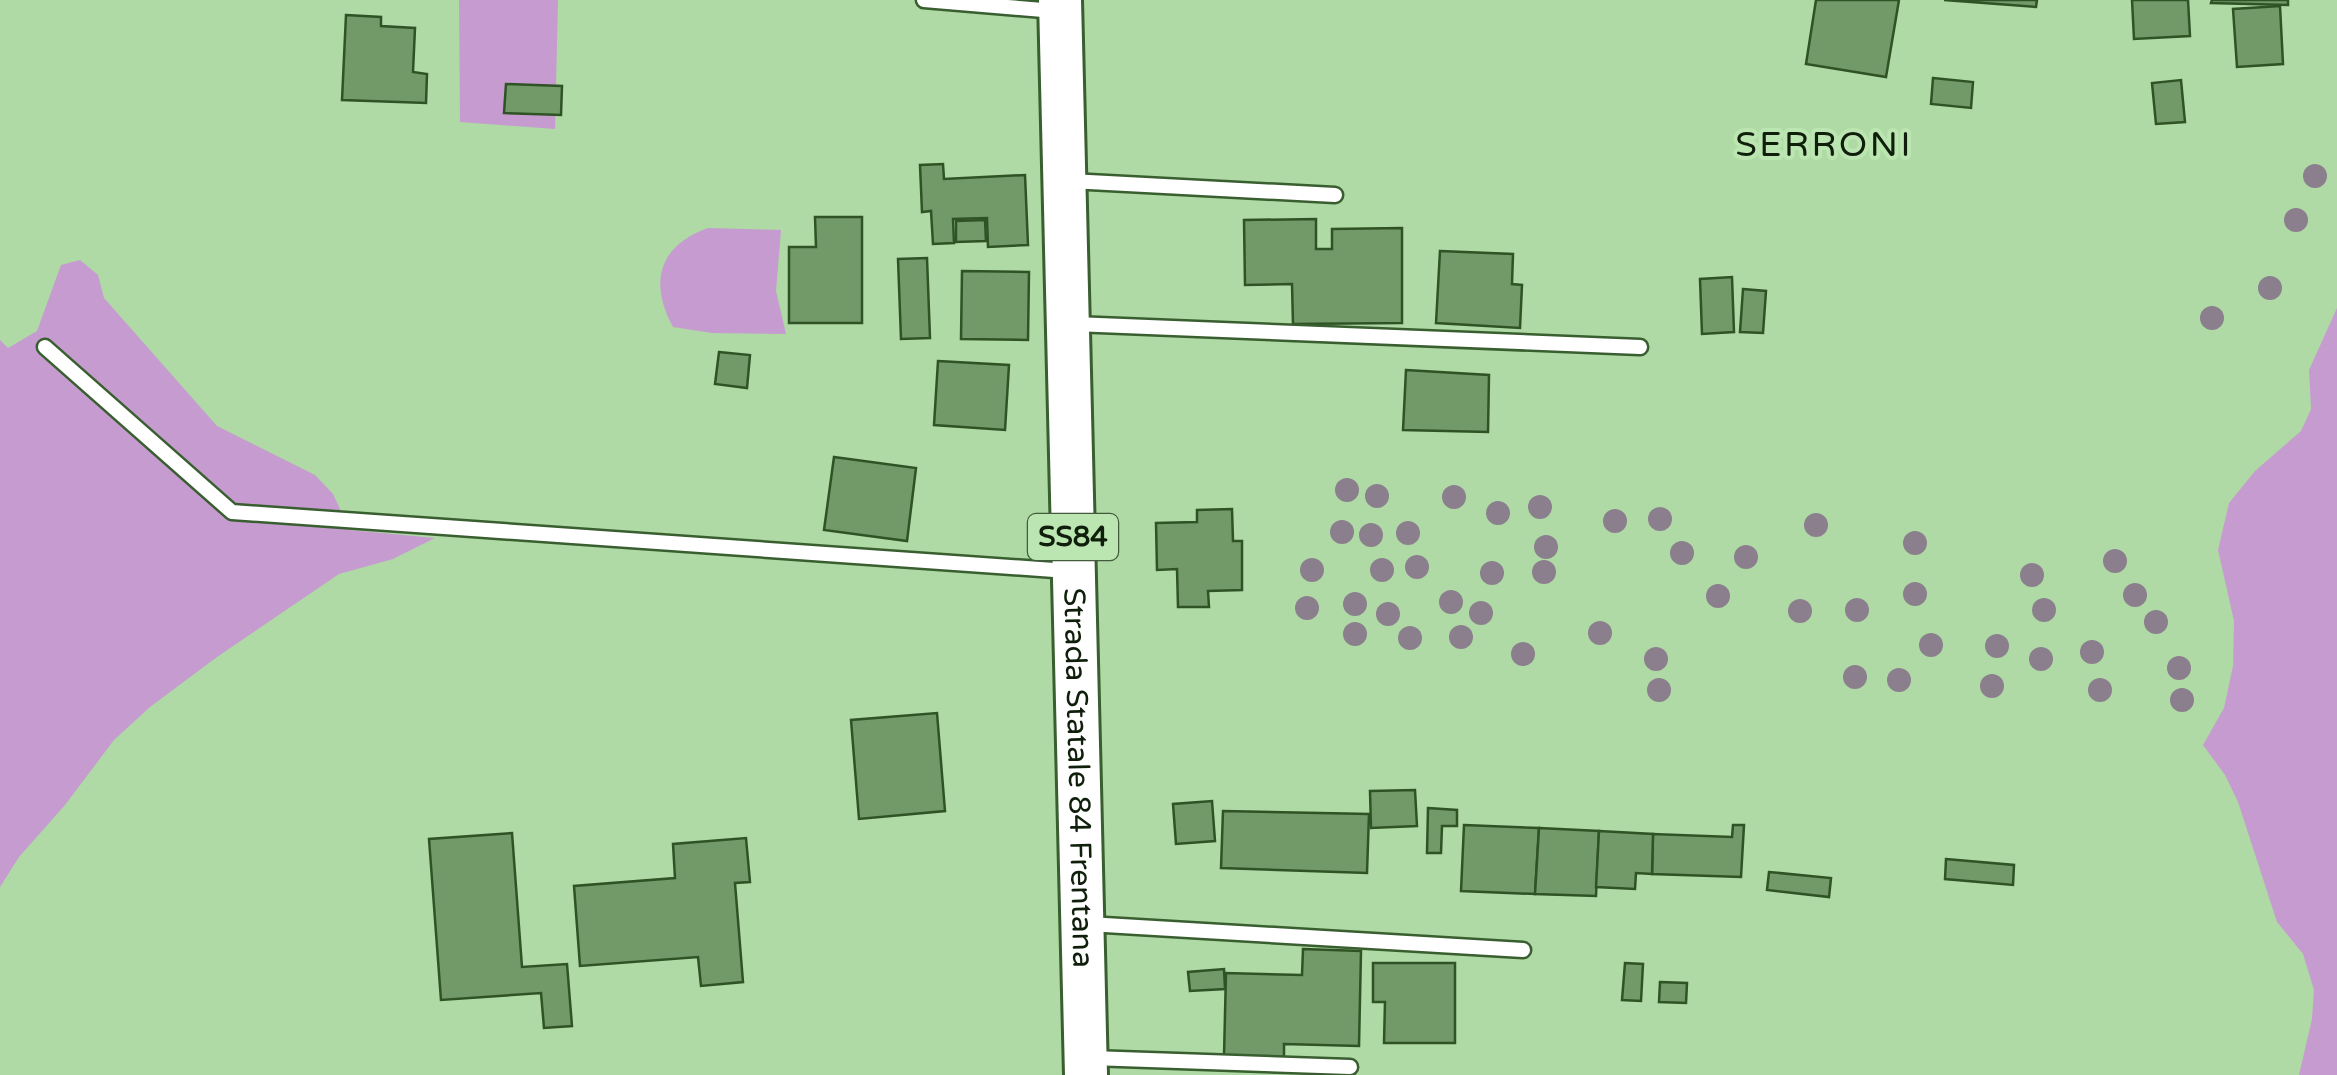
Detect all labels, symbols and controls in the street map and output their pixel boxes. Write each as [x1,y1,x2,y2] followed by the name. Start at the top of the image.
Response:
[1735,124,1913,166] district label: SERRONI
[1028,514,1118,560] road number: SS84
[1056,587,1102,968] street label: Strada Statale 84 Frentana

